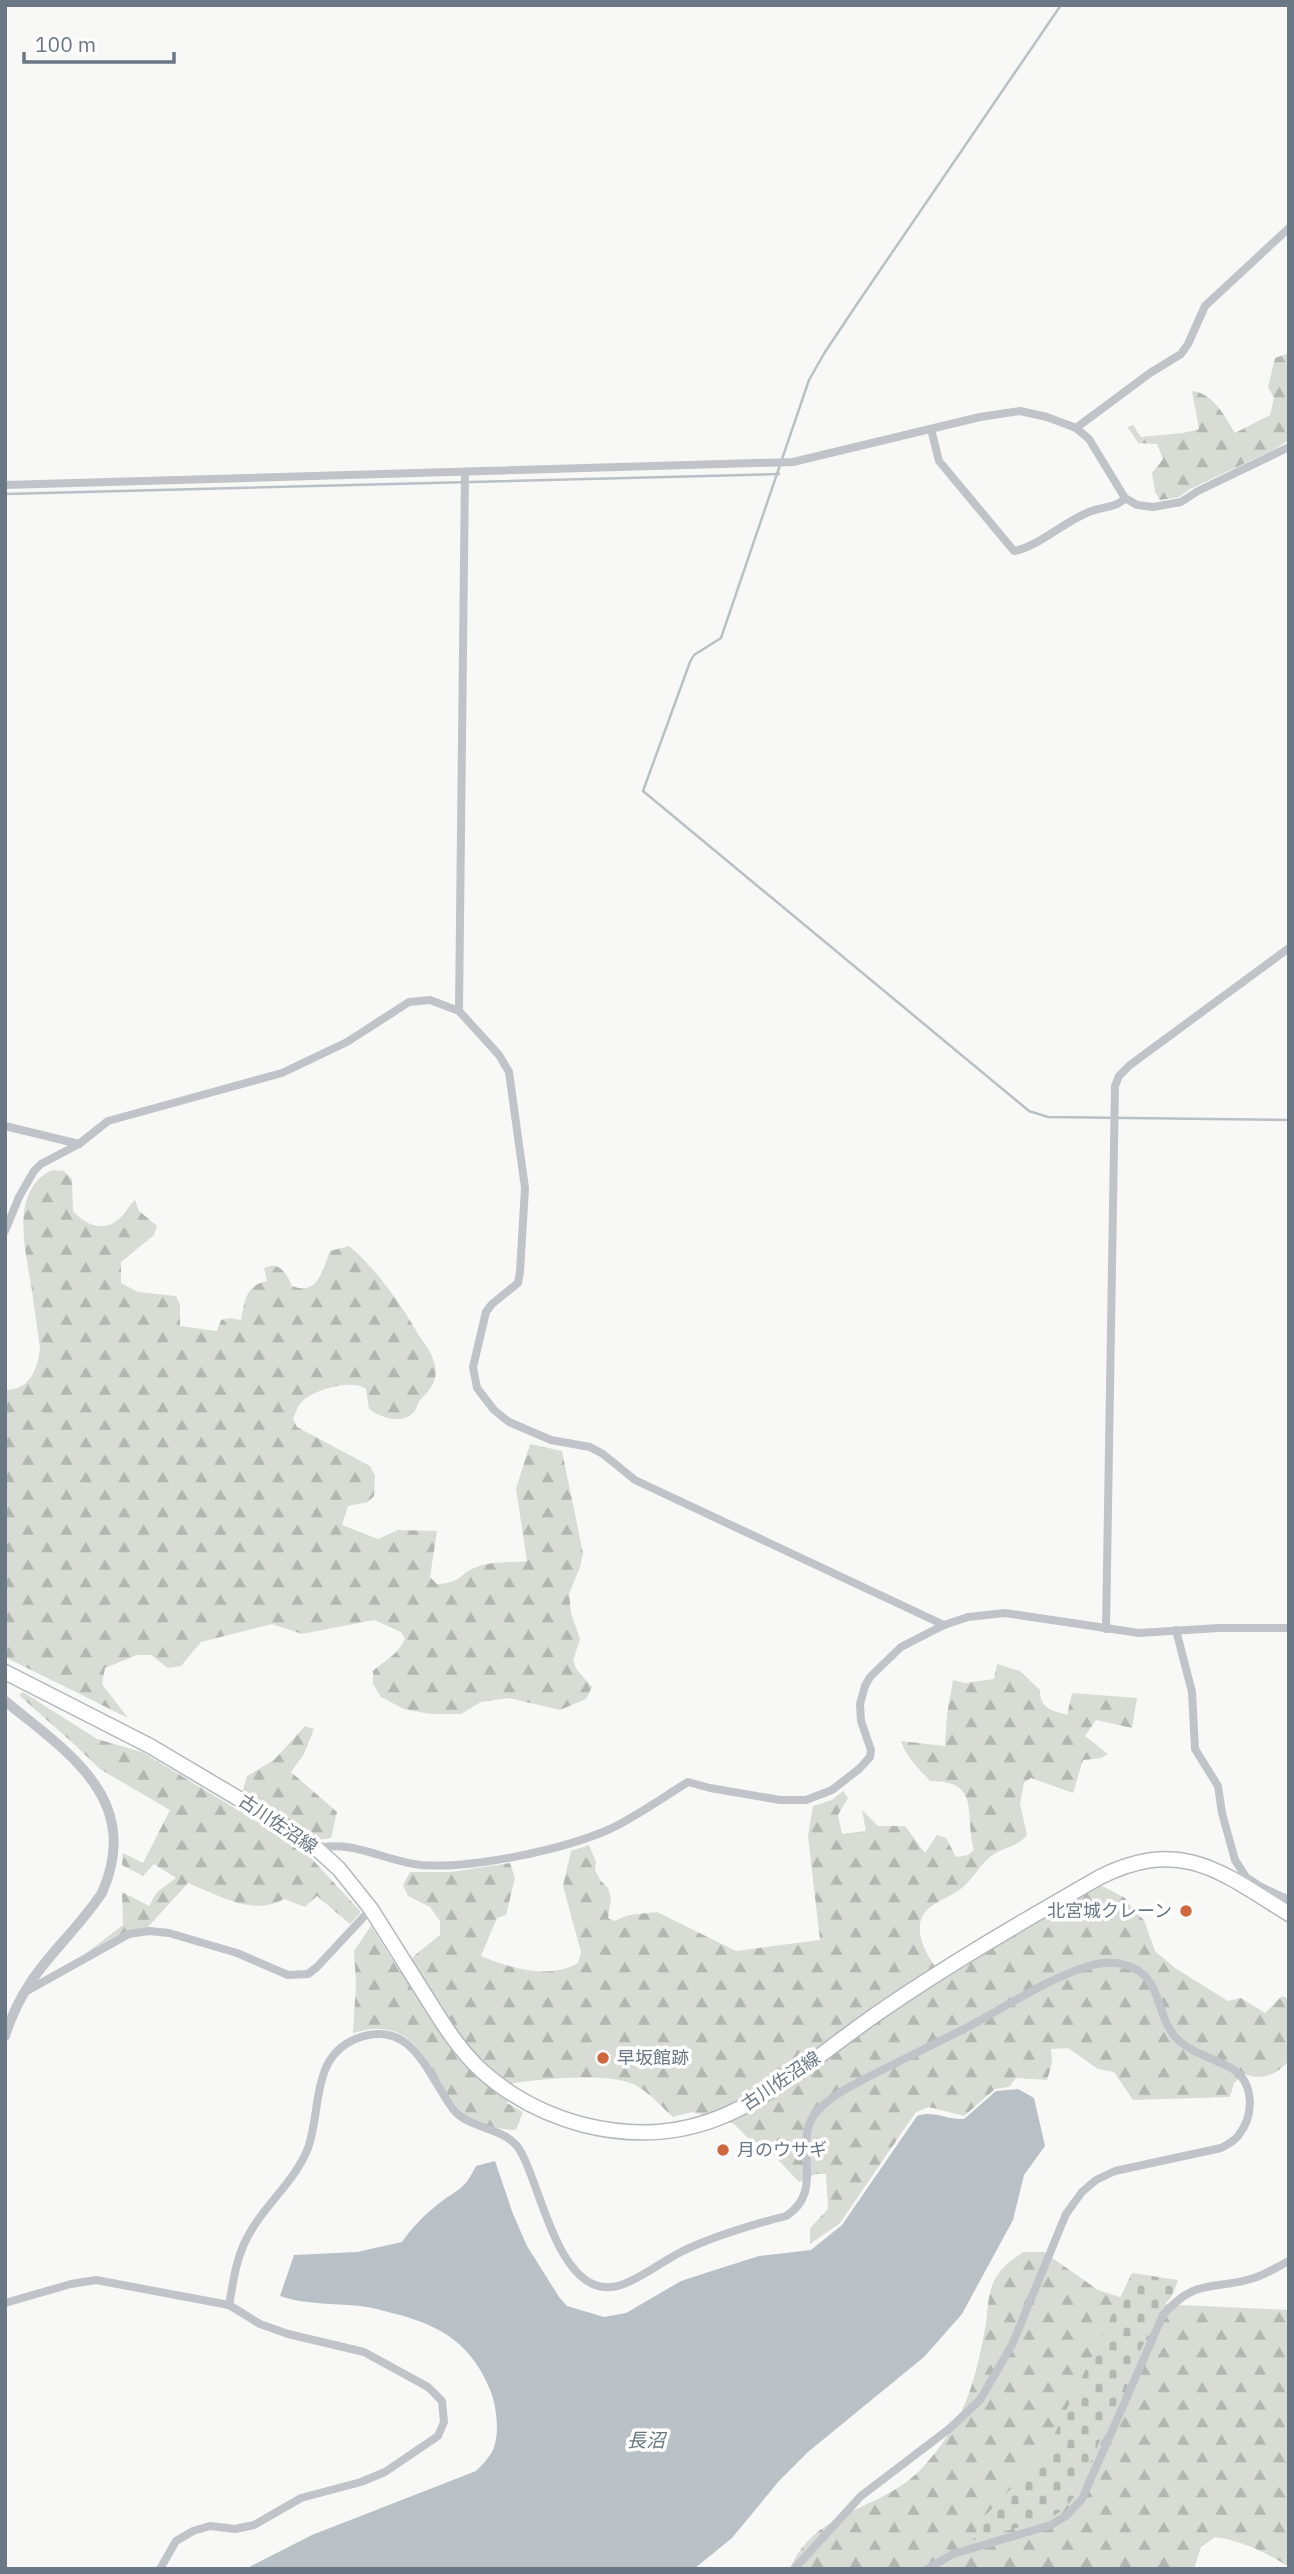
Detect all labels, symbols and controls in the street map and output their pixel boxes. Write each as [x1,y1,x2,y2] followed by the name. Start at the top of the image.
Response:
[24,21,175,65] scale bar
[35,30,96,58] text: 100 m
[235,1789,322,1858] street label: 古川佐沼線
[1047,1899,1172,1922] place label: 北宮城クレーン
[1178,1903,1194,1919] marker: 北宮城クレーン
[617,2046,689,2069] place label: 早坂館跡
[737,2046,824,2115] street label: 古川佐沼線
[595,2050,611,2066] marker: 早坂館跡
[737,2138,827,2161] place label: 月のウサギ
[715,2142,731,2158] marker: 月のウサギ
[627,2428,668,2452] water label: 長沼

